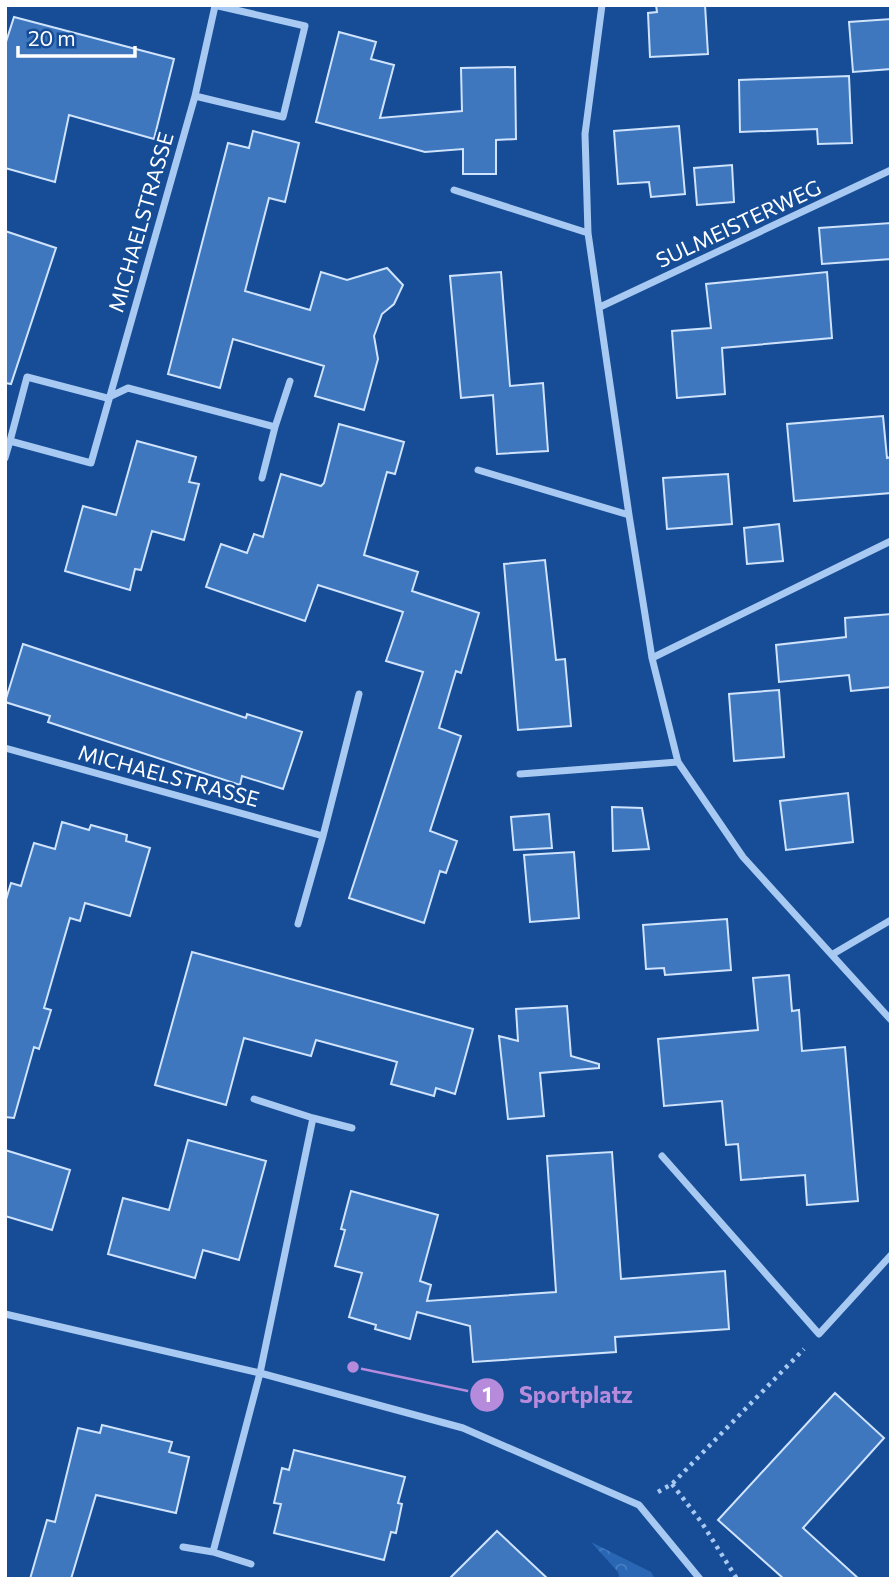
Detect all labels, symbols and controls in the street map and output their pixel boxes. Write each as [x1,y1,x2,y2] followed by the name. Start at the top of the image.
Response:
[18,14,135,58] scale bar
[28,25,76,50] text: 20 m
[102,129,178,315] street label: MICHAELSTRASSE
[652,174,824,272] street label: SULMEISTERWEG
[76,739,262,811] street label: MICHAELSTRASSE
[470,1373,647,1417] callout: Sportplatz
[519,1380,633,1408] text: Sportplatz
[482,1381,492,1406] text: 1

